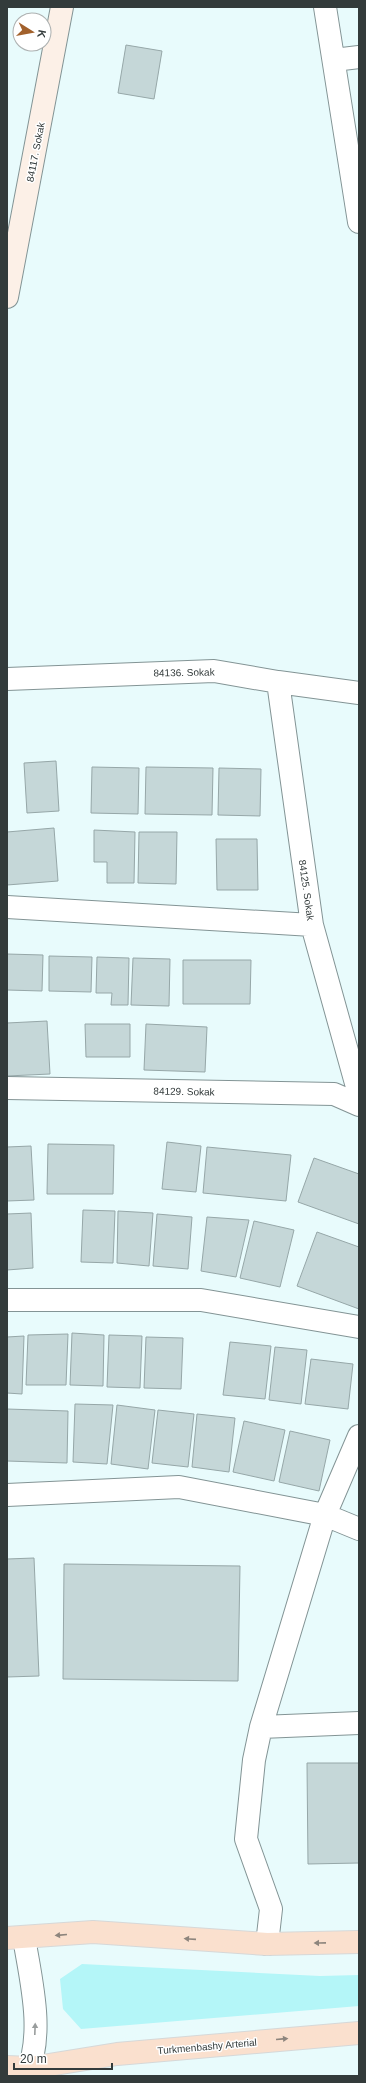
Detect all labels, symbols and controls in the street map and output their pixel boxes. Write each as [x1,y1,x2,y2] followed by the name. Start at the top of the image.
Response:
[12,12,52,52] north arrow
[35,29,48,39] text: K
[24,120,47,183] street label: 84117. Sokak
[153,666,216,679] street label: 84136. Sokak
[297,859,316,922] street label: 84125. Sokak
[153,1085,216,1098] street label: 84129. Sokak
[55,1932,67,1938] one-way arrow
[184,1936,196,1943] one-way arrow
[313,1940,326,1946] one-way arrow
[32,2022,38,2035] one-way arrow
[276,2036,288,2043] one-way arrow
[157,2037,257,2056] street label: Turkmenbashy Arterial
[14,2045,112,2071] scale bar
[20,2052,47,2066] text: 20 m

